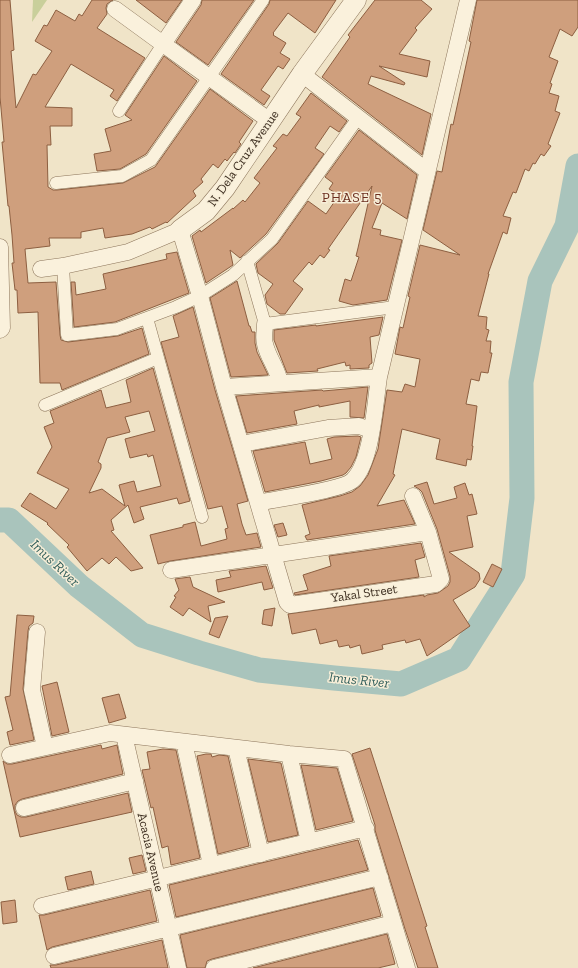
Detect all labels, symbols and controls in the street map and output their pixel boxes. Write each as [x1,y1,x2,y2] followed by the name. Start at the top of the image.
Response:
[204,107,282,209] street label: N. Dela Cruz Avenue
[322,189,382,206] district label: PHASE 5
[27,536,83,590] water label: Imus River
[329,581,398,605] street label: Yakal Street
[328,668,390,692] water label: Imus River
[135,811,167,893] street label: Acacia Avenue

